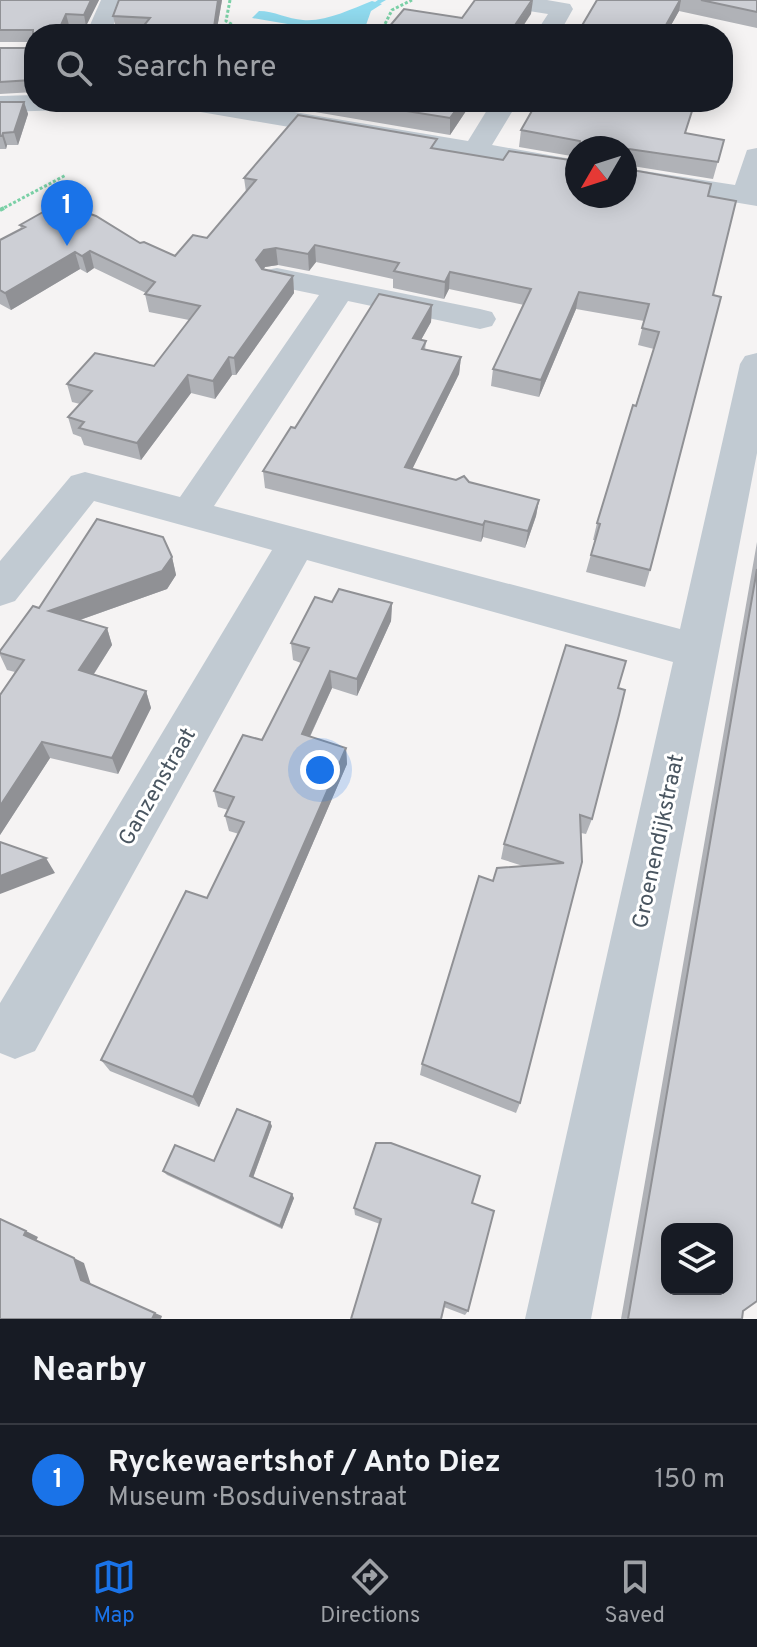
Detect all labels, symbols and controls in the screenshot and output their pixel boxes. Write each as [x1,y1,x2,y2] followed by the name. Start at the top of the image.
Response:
[24,24,733,112] search box
[52,46,96,90] icon: search
[116,50,276,87] text: Search here
[565,136,637,208] north arrow
[41,180,93,246] pin: 1
[114,724,203,851] street label: Ganzenstraat
[300,750,340,790] your location
[628,752,691,931] street label: Groenendijkstraat
[661,1223,733,1295] map controls
[661,1223,733,1295] button: layers
[32,1350,147,1393] text: Nearby
[108,1445,501,1482] text: Ryckewaertshof / Anto Diez
[53,1464,63,1497] text: 1
[654,1464,725,1497] text: 150 m
[108,1482,407,1515] text: Museum · Bosduivenstraat
[92,1555,136,1630] tab: Map
[320,1555,420,1630] tab: Directions
[604,1555,665,1630] tab: Saved

